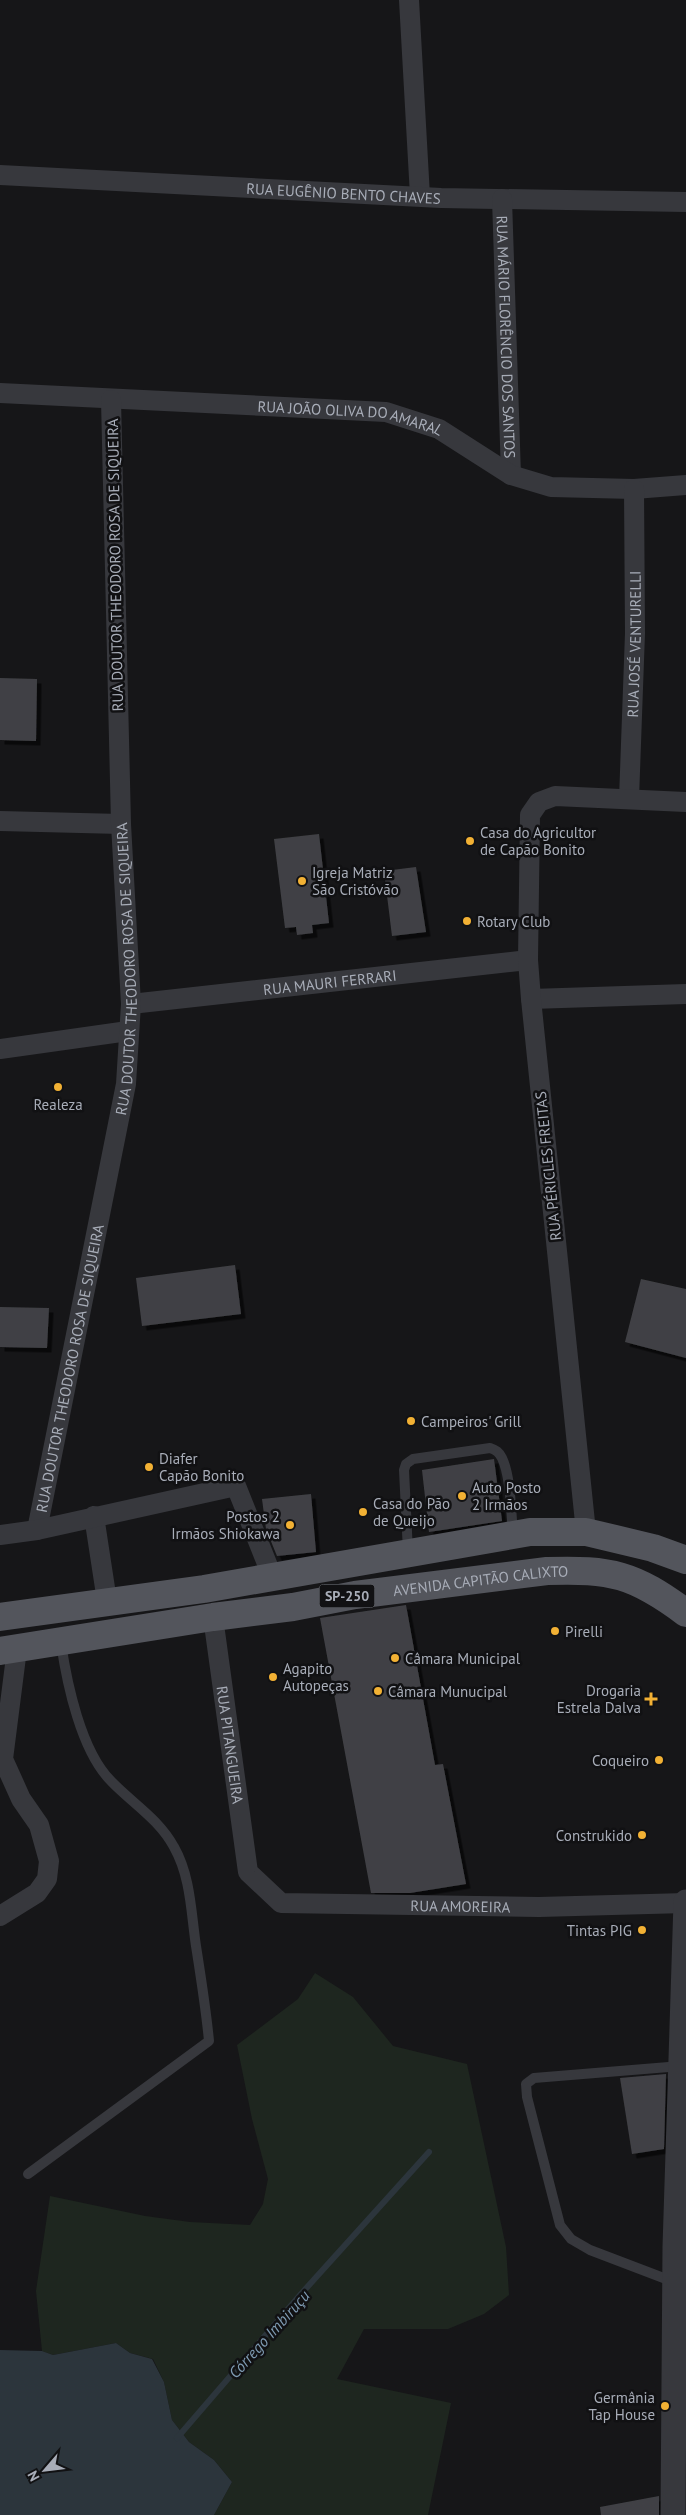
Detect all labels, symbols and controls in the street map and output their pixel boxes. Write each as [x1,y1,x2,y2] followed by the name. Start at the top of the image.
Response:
[246,178,441,207] street label: RUA EUGÊNIO BENTO CHAVES
[493,215,520,459] street label: RUA MÁRIO FLORÊNCIO DOS SANTOS
[257,396,448,439] street label: RUA JOÃO OLIVA DO AMARAL
[103,418,127,712] street label: RUA DOUTOR THEODORO ROSA DE SIQUEIRA
[622,571,645,718] street label: RUA JOSÉ VENTURELLI
[111,822,141,1117] street label: RUA DOUTOR THEODORO ROSA DE SIQUEIRA
[480,823,596,859] place label: Casa do Agricultor de Capão Bonito
[464,835,476,847] marker: Casa do Agricultor de Capão Bonito
[312,863,399,899] place label: Igreja Matriz São Cristóvão
[296,875,308,887] marker: Igreja Matriz São Cristóvão
[477,912,550,931] place label: Rotary Club
[461,915,473,927] marker: Rotary Club
[262,965,397,999] street label: RUA MAURI FERRARI
[52,1081,64,1093] marker: Realeza
[531,1090,565,1242] street label: RUA PÉRICLES FREITAS
[33,1095,83,1114] place label: Realeza
[31,1222,107,1514] street label: RUA DOUTOR THEODORO ROSA DE SIQUEIRA
[421,1412,522,1431] place label: Campeiros' Grill
[405,1415,417,1427] marker: Campeiros' Grill
[159,1449,244,1485] place label: Diafer Capão Bonito
[143,1461,155,1473] marker: Diafer Capão Bonito
[472,1478,541,1514] place label: Auto Posto 2 Irmãos
[456,1490,468,1502] marker: Auto Posto 2 Irmãos
[373,1494,450,1530] place label: Casa do Pão de Queijo
[357,1506,369,1518] marker: Casa do Pão de Queijo
[171,1507,280,1543] place label: Postos 2 Irmãos Shiokawa
[284,1519,296,1531] marker: Postos 2 Irmãos Shiokawa
[392,1561,568,1600] street label: AVENIDA CAPITÃO CALIXTO
[320,1584,374,1608] road number: SP-250
[565,1622,603,1641] place label: Pirelli
[549,1625,561,1637] marker: Pirelli
[405,1649,521,1668] place label: Câmara Municipal
[389,1652,401,1664] marker: Câmara Municipal
[283,1659,349,1695] place label: Agapito Autopeças
[267,1671,279,1683] marker: Agapito Autopeças
[557,1681,641,1717] place label: Drogaria Estrela Dalva
[388,1682,508,1701] place label: Câmara Munucipal
[213,1685,248,1805] street label: RUA PITANGUEIRA
[372,1685,384,1697] marker: Câmara Munucipal
[645,1693,657,1705] marker: Drogaria Estrela Dalva
[592,1751,649,1770] place label: Coqueiro
[653,1754,665,1766] marker: Coqueiro
[556,1826,632,1845] place label: Construkido
[636,1829,648,1841] marker: Construkido
[410,1896,511,1916] street label: RUA AMOREIRA
[567,1921,632,1940] place label: Tintas PIG
[636,1924,648,1936] marker: Tintas PIG
[224,2286,314,2382] water label: Córrego Imbiruçu
[589,2388,655,2424] place label: Germânia Tap House
[659,2400,671,2412] marker: Germânia Tap House
[20,2445,70,2495] north arrow
[23,2468,44,2484] text: N

